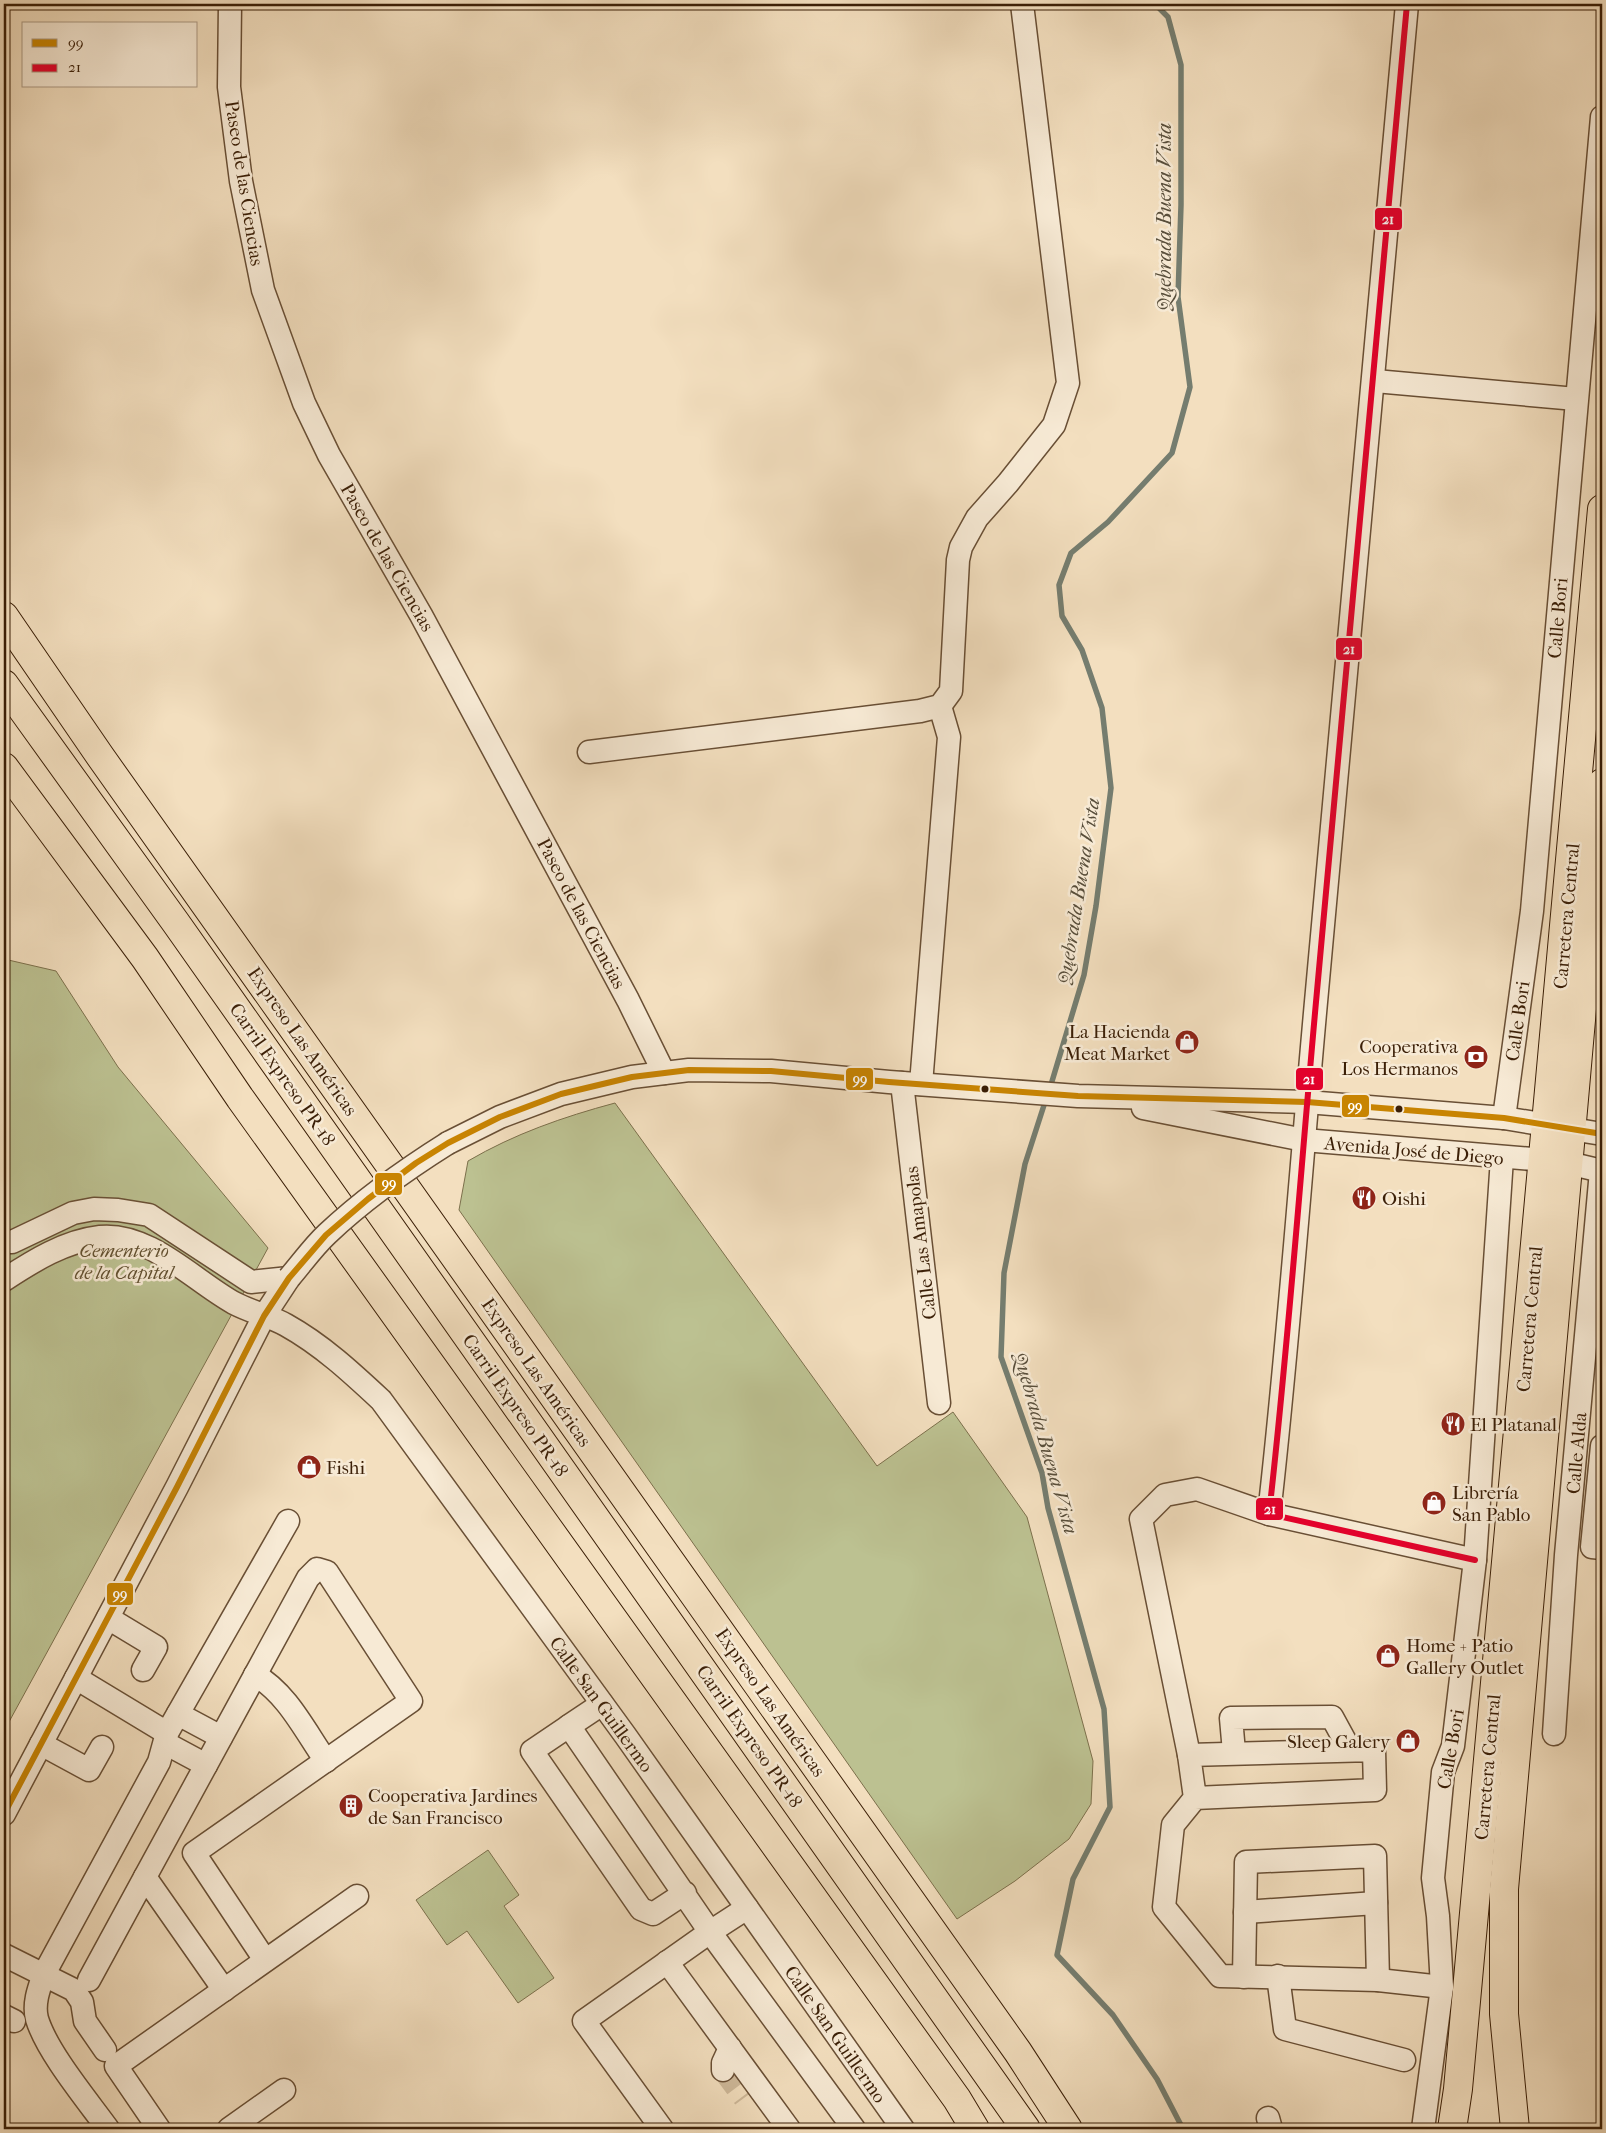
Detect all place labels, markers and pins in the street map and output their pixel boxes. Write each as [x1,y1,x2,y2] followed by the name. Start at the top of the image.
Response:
[1064,1021,1170,1065] place label: La Hacienda Meat Market
[1174,1029,1200,1055] shop icon: La Hacienda Meat Market
[1341,1036,1458,1080] place label: Cooperativa Los Hermanos
[1463,1044,1489,1070] bank icon: Cooperativa Los Hermanos
[980,1084,990,1094] unlabelled marker
[1394,1104,1404,1114] unlabelled marker
[1351,1185,1377,1211] restaurant icon: Oishi
[1382,1188,1426,1210] place label: Oishi
[1440,1411,1466,1437] restaurant icon: El Platanal
[1470,1414,1557,1436] place label: El Platanal
[296,1454,322,1480] shop icon: Fishi
[326,1457,365,1479] place label: Fishi
[1452,1482,1531,1526] place label: Librería San Pablo
[1421,1490,1447,1516] shop icon: Librería San Pablo
[1406,1635,1524,1679] place label: Home + Patio Gallery Outlet
[1375,1643,1401,1669] shop icon: Home + Patio Gallery Outlet
[1395,1728,1421,1754] shop icon: Sleep Galery
[1287,1731,1391,1753] place label: Sleep Galery
[368,1785,538,1829] place label: Cooperativa Jardines de San Francisco
[338,1793,364,1819] building icon: Cooperativa Jardines de San Francisco

